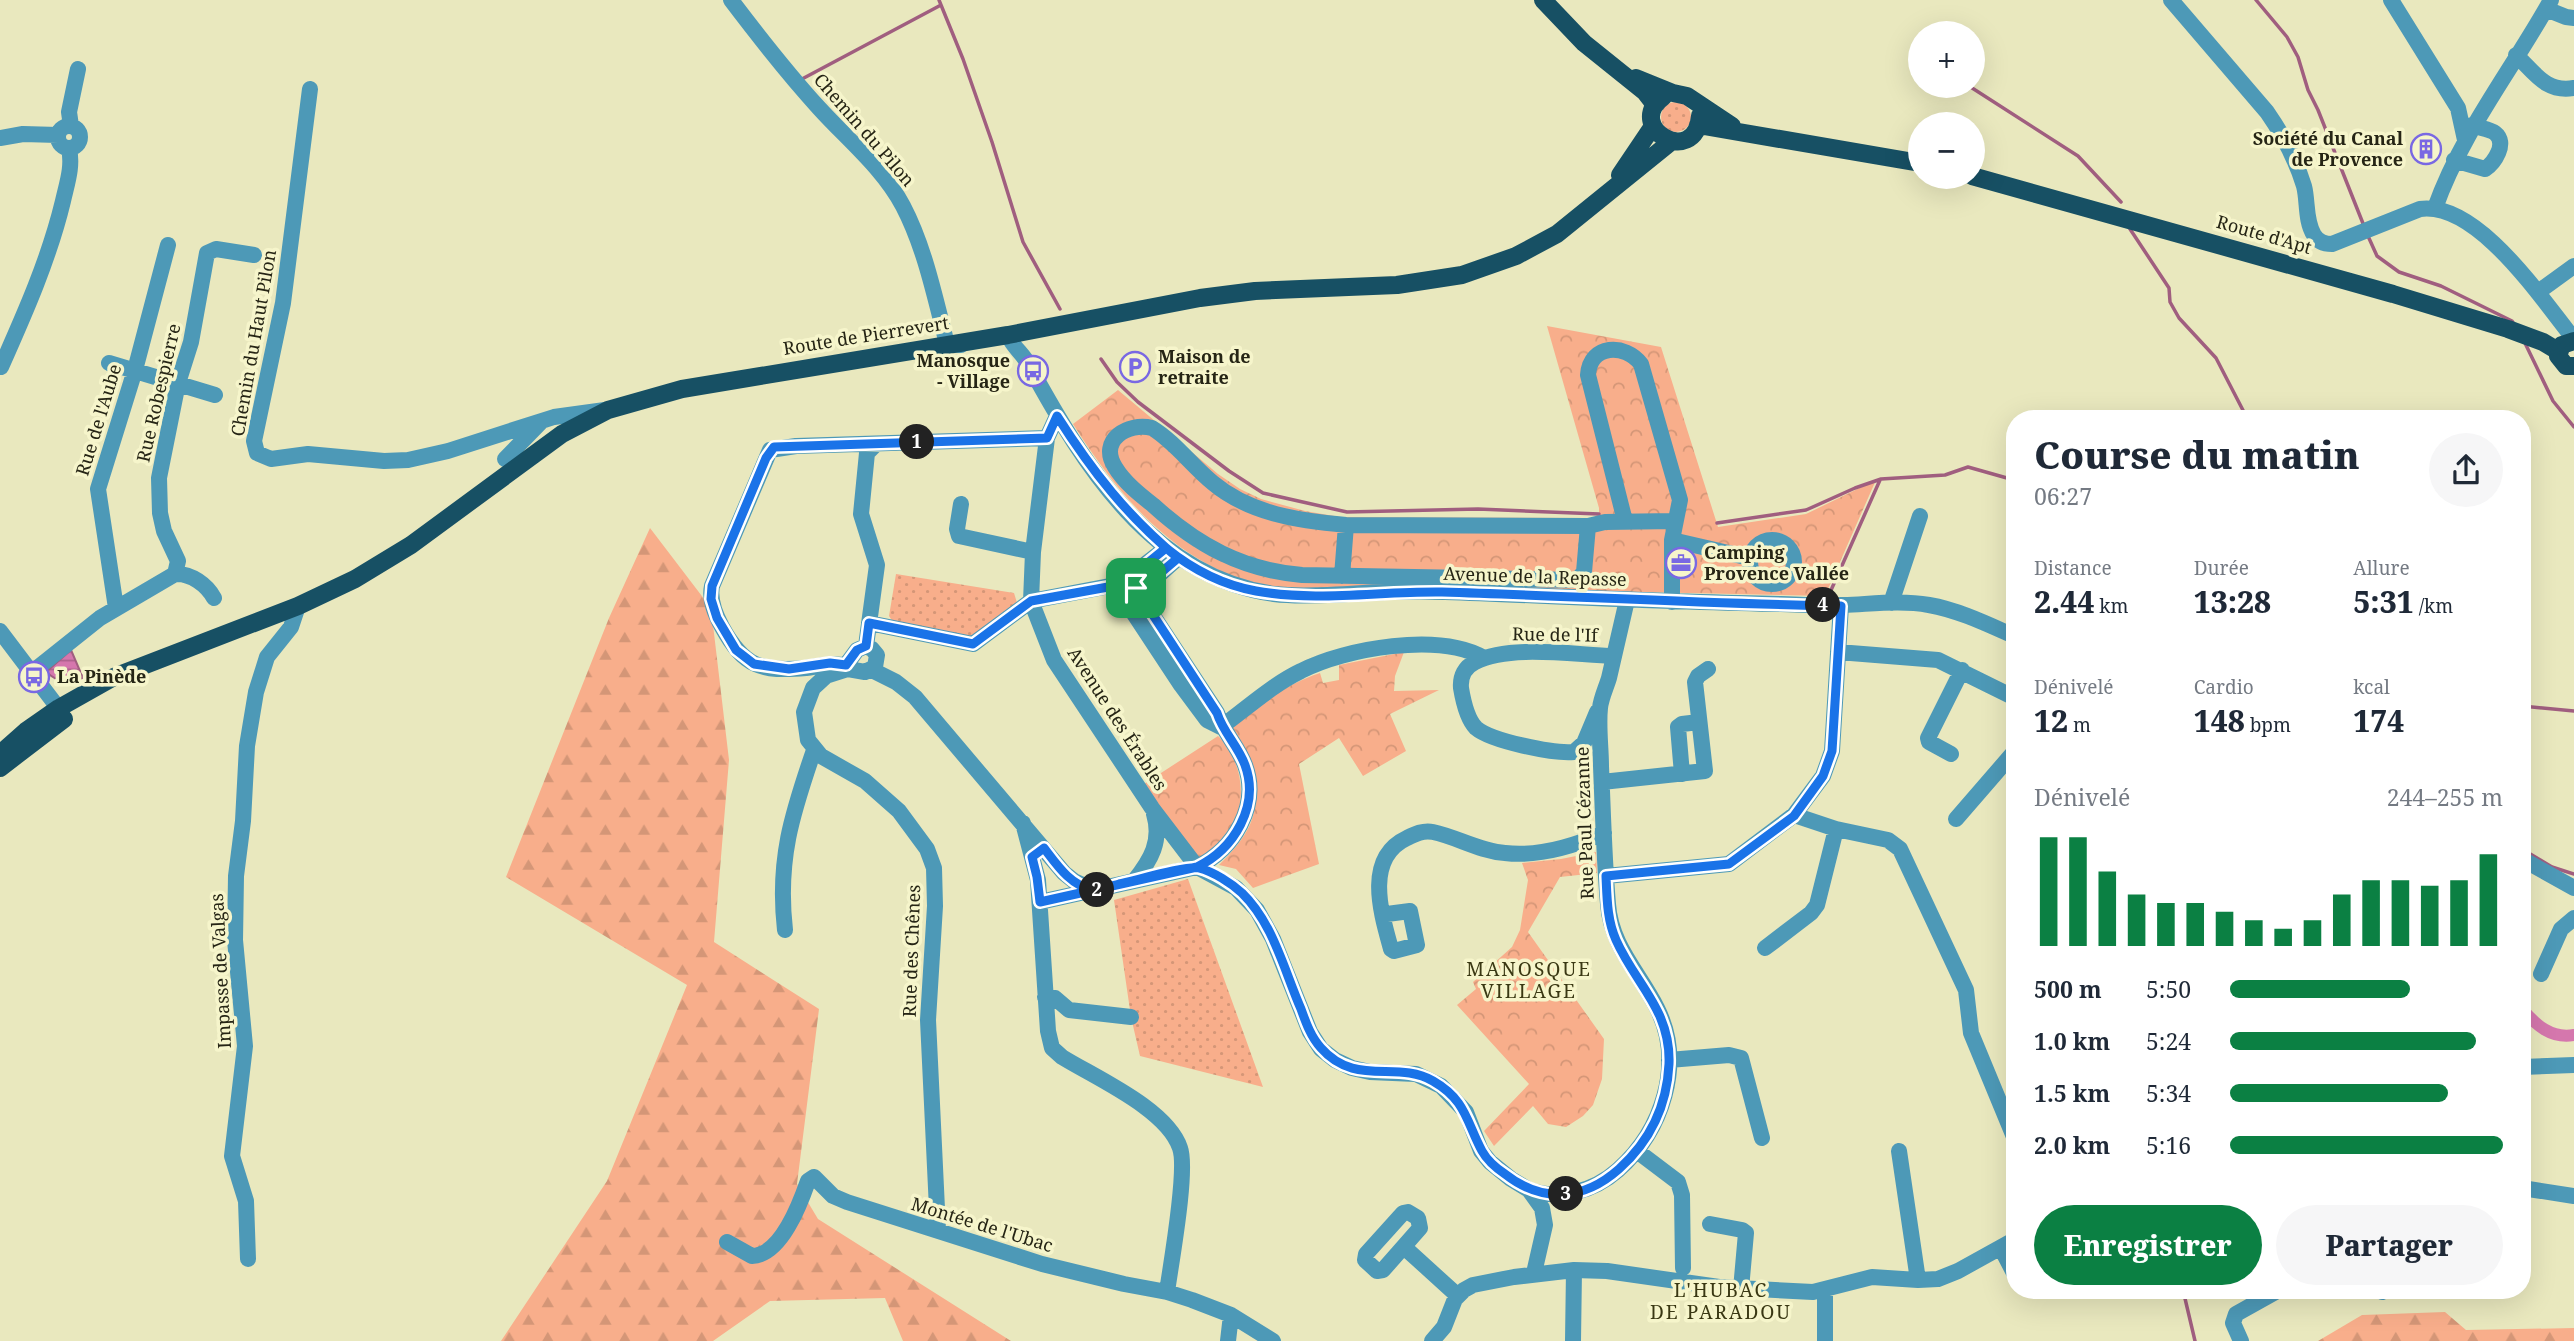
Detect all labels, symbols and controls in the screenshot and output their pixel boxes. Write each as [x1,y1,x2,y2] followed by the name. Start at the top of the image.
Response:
[1908,21,1985,189] map controls
[1908,21,1985,98] button: +
[809,68,921,191] street label: Chemin du Pilon
[1908,112,1985,189] button: −
[2253,126,2404,171] place label: Société du Canal de Provence
[2409,132,2443,166] building icon: Société du Canal de Provence
[2214,209,2315,259] street label: Route d'Apt
[225,247,281,438] street label: Chemin du Haut Pilon
[781,310,950,360] street label: Route de Pierrevert
[130,321,186,464] street label: Rue Robespierre
[1158,344,1251,389] place label: Maison de retraite
[916,348,1010,393] place label: Manosque - Village
[1118,350,1152,384] parking icon: Maison de retraite
[1016,354,1050,388] bus stop icon: Manosque - Village
[70,361,126,478] street label: Rue de l'Aube
[900,424,934,460] pin: 1
[911,428,922,454] text: 1
[2034,428,2360,480] text: Course du matin
[2429,433,2503,507] button: share
[2034,480,2092,512] text: 06:27
[1704,540,1849,585] place label: Camping Provence Vallée
[1664,546,1698,580] office icon: Camping Provence Vallée
[2034,555,2112,581] text: Distance
[2194,555,2249,581] text: Durée
[2353,555,2410,581] text: Allure
[1106,558,1166,618] pin
[1443,561,1627,591] street label: Avenue de la Repasse
[1117,569,1155,607] icon: arrive
[2034,581,2094,622] text: 2.44
[2194,581,2271,622] text: 13:28
[2353,581,2414,622] text: 5:31
[1806,588,1840,622] pin: 4
[1817,591,1828,617] text: 4
[2094,593,2128,619] text: km
[2414,593,2453,619] text: /km
[1512,621,1599,647] street label: Rue de l'If
[1062,642,1173,795] street label: Avenue des Érables
[17,660,51,694] bus stop icon: La Pinède
[57,664,146,688] place label: La Pinède
[2034,674,2114,700] text: Dénivelé
[2194,674,2254,700] text: Cardio
[2353,674,2390,700] text: kcal
[2034,700,2068,741] text: 12
[2194,700,2245,741] text: 148
[2353,700,2404,741] text: 174
[2068,712,2091,738] text: m
[2245,712,2291,738] text: bpm
[1569,746,1599,900] street label: Rue Paul Cézanne
[2034,781,2130,813] text: Dénivelé
[2387,781,2503,813] text: 244–255 m
[1080,872,1114,908] pin: 2
[1091,876,1102,902] text: 2
[897,884,925,1018] street label: Rue des Chênes
[204,893,236,1049] street label: Impasse de Valgas
[1466,956,1592,1004] district label: MANOSQUE VILLAGE
[2034,973,2102,1005] text: 500 m
[2146,973,2191,1005] text: 5:50
[2034,1025,2110,1057] text: 1.0 km
[2146,1025,2191,1057] text: 5:24
[2034,1077,2110,1109] text: 1.5 km
[2146,1077,2191,1109] text: 5:34
[2034,1129,2110,1161] text: 2.0 km
[2146,1129,2191,1161] text: 5:16
[1548,1176,1584,1212] pin: 3
[1560,1180,1571,1206] text: 3
[908,1191,1056,1257] street label: Montée de l'Ubac
[2034,1205,2262,1285] button: Enregistrer
[2276,1205,2503,1285] button: Partager
[1650,1277,1792,1325] district label: L'HUBAC DE PARADOU

